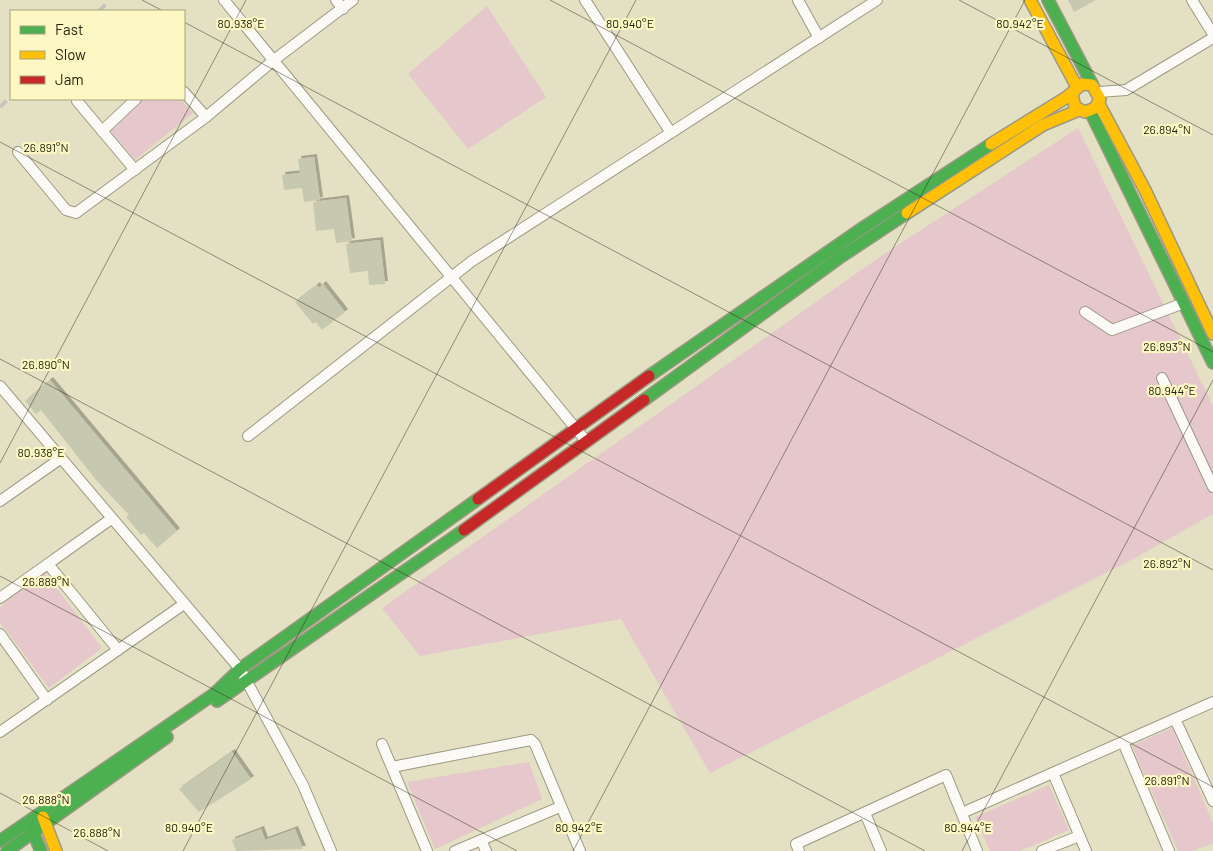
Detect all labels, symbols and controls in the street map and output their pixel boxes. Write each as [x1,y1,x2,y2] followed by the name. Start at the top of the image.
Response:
[10,10,185,100] legend
[218,16,264,30] text: 80.938°E
[606,16,654,30] text: 80.940°E
[996,16,1044,30] text: 80.942°E
[55,20,83,38] text: Fast
[55,45,86,63] text: Slow
[55,70,84,88] text: Jam
[1143,122,1191,136] text: 26.894°N
[23,140,69,154] text: 26.891°N
[1143,339,1191,353] text: 26.893°N
[22,357,70,371] text: 26.890°N
[1148,383,1196,397] text: 80.944°E
[18,445,64,459] text: 80.938°E
[1143,556,1191,570] text: 26.892°N
[22,574,70,588] text: 26.889°N
[1144,773,1190,787] text: 26.891°N
[22,792,70,806] text: 26.888°N
[165,820,213,834] text: 80.940°E
[555,820,603,834] text: 80.942°E
[944,820,992,834] text: 80.944°E
[73,825,121,839] text: 26.888°N

